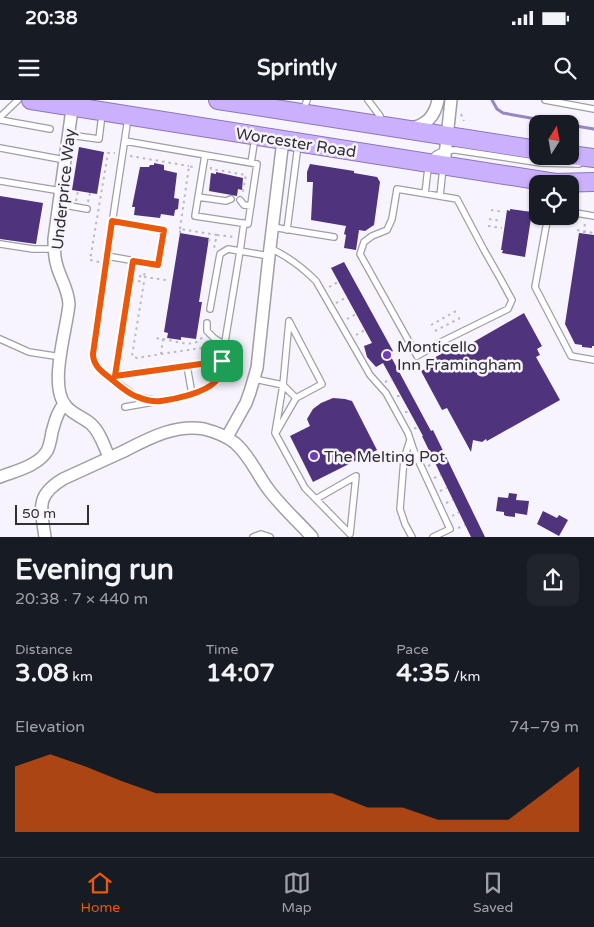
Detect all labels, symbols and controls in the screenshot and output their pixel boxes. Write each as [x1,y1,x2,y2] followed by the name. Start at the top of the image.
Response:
[25,7,78,29] text: 20:38
[15,54,43,82] icon: menu
[551,54,579,82] icon: search
[257,55,337,81] text: Sprintly
[529,115,579,165] north arrow
[529,115,579,225] map controls
[234,124,358,162] street label: Worcester Road
[48,127,80,251] street label: Underprice Way
[529,175,579,225] button: locate
[397,337,521,375] place label: Monticello Inn Framingham
[201,340,243,382] pin
[208,347,236,375] icon: arrive
[381,349,393,361] marker: Monticello Inn Framingham
[324,447,445,467] place label: The Melting Pot
[308,450,320,462] marker: The Melting Pot
[15,502,89,525] scale bar
[22,505,56,522] text: 50 m
[15,553,174,587] text: Evening run
[527,554,579,606] button: share
[15,589,148,609] text: 20:38 · 7 × 440 m
[15,641,73,658] text: Distance
[206,641,238,658] text: Time
[396,641,429,658] text: Pace
[15,658,69,688] text: 3.08
[206,658,275,688] text: 14:07
[396,658,450,688] text: 4:35
[69,668,93,685] text: km
[450,668,480,685] text: /km
[15,717,85,737] text: Elevation
[509,717,579,737] text: 74–79 m
[81,869,120,916] tab: Home
[281,869,312,916] tab: Map
[473,869,513,916] tab: Saved

